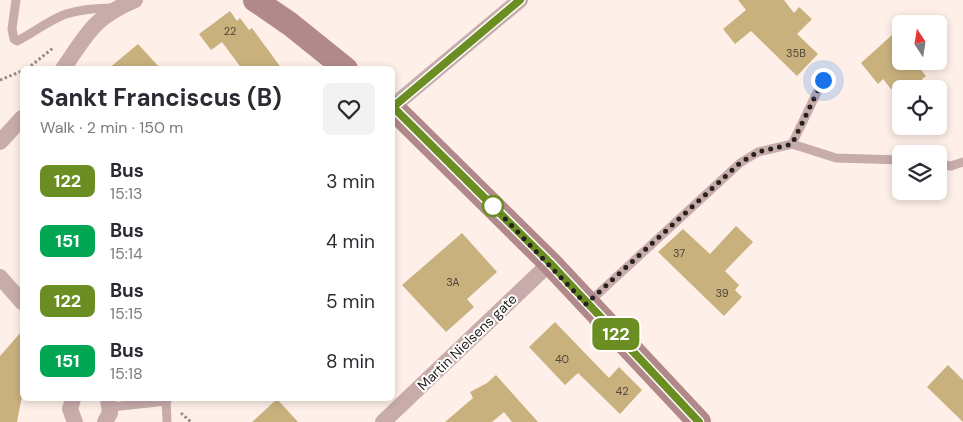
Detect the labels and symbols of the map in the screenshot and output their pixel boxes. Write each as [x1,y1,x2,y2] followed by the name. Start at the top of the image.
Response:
[892,15,948,70] north arrow
[224,24,236,38] house number: 22
[786,46,806,60] house number: 35B
[811,68,836,93] your location
[482,195,504,217] unlabelled marker
[673,246,685,260] house number: 37
[446,275,460,289] house number: 3A
[715,286,729,300] house number: 39
[413,290,521,394] street label: Martin Nielsens gate
[587,318,645,350] line badge: 122
[555,352,569,366] house number: 40
[615,384,629,398] house number: 42

